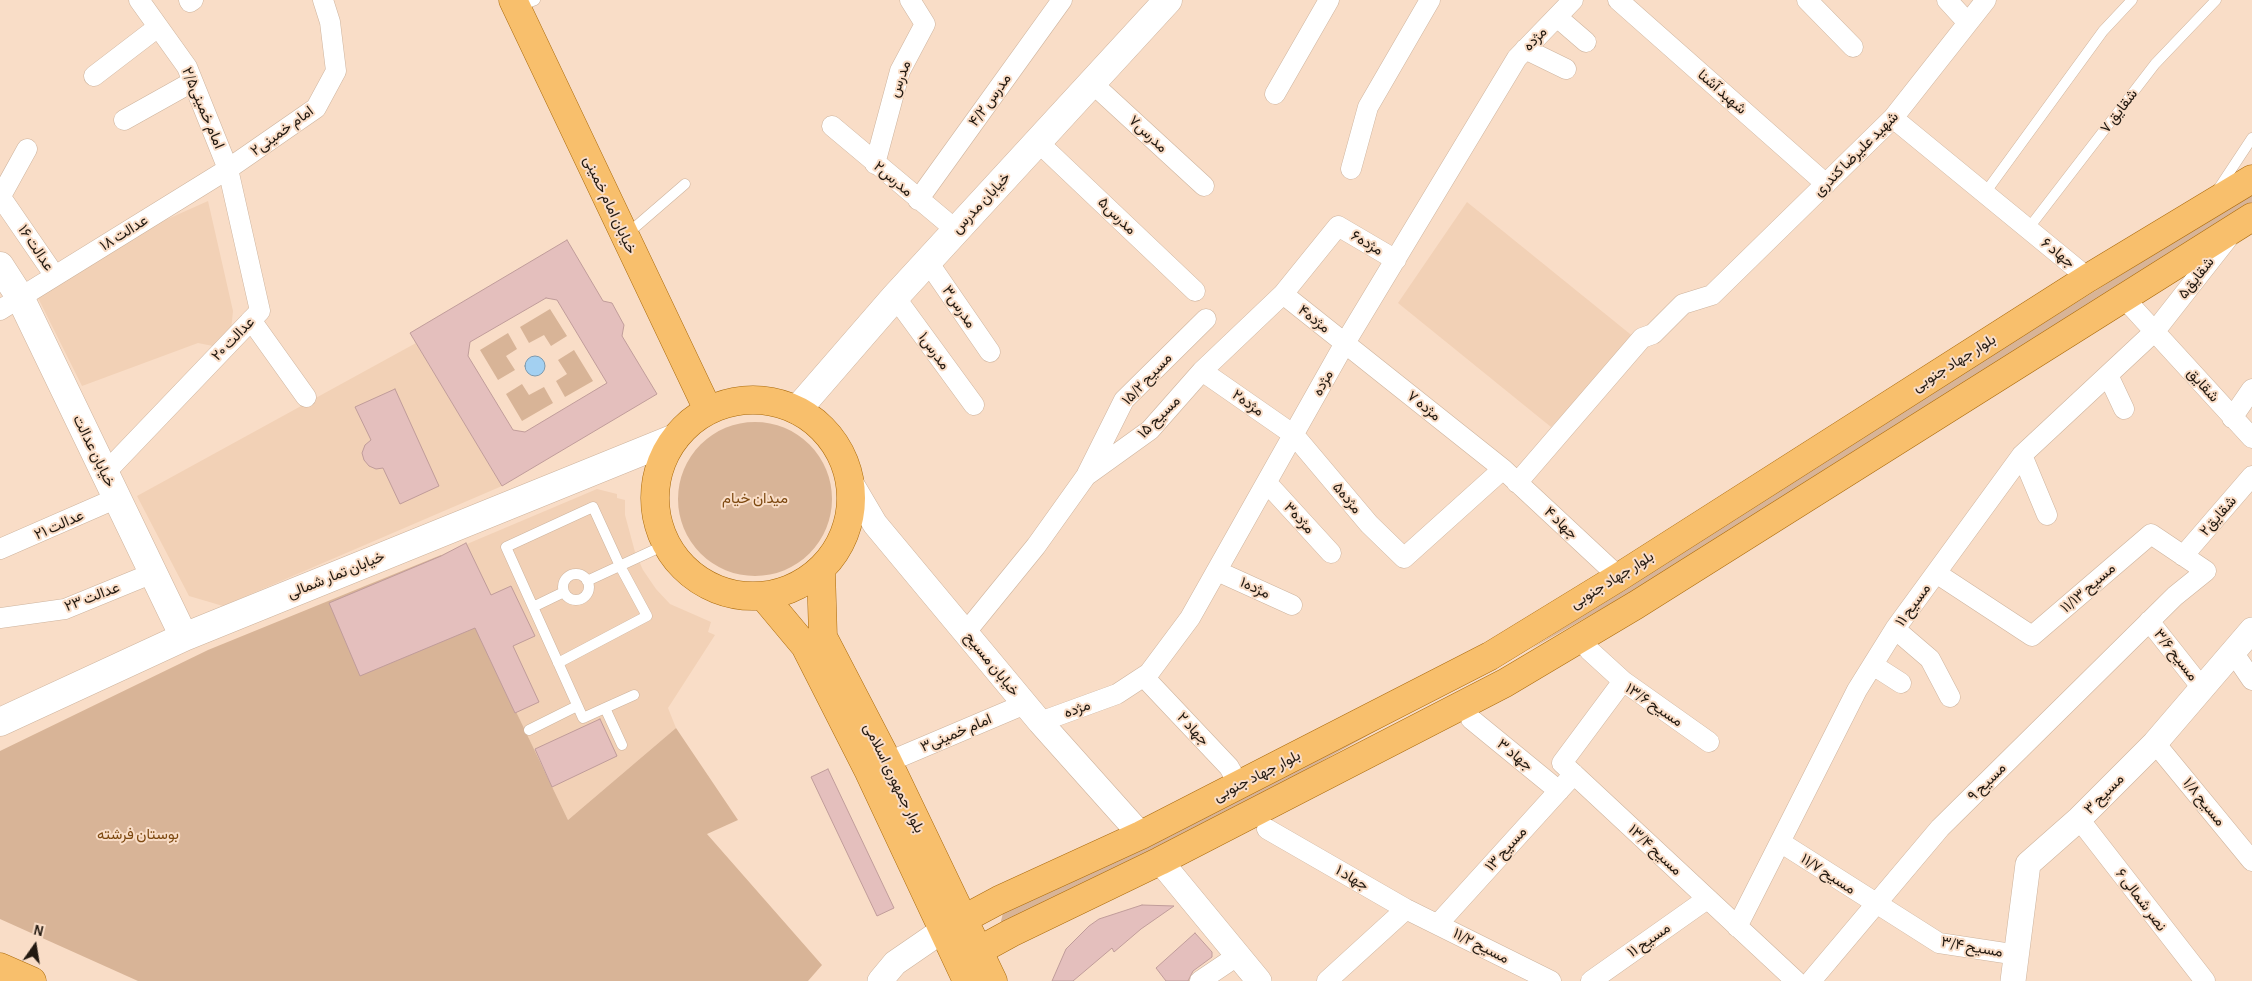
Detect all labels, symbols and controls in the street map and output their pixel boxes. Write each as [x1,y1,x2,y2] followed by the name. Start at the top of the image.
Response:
[1519,23,1551,55] street label: مژده
[885,58,915,100] street label: مدرس
[178,65,228,151] street label: امام خمینی۲/۵
[1694,66,1750,118] street label: شهبد آشنا
[965,70,1015,130] street label: مدرس ۴/۲
[2097,85,2141,137] street label: شقایق ۷
[247,102,317,160] street label: امام خمینی۲
[1810,108,1902,200] street label: شهید علیرضا کندری
[1125,112,1171,156] street label: مدرس۷
[579,153,641,257] street label: خیابان امام خمینی
[870,157,916,201] street label: مدرس۲
[948,168,1014,238] street label: خیابان مدرس
[1094,193,1140,239] street label: مدرس۵
[97,211,151,255] street label: عدالت ۱۸
[14,222,58,274] street label: عدالت ۱۶
[1348,227,1386,259] street label: مژده۶
[2037,234,2079,272] street label: جهاد ۶
[2174,253,2218,303] street label: شقایق۵
[938,282,980,332] street label: مدرس۳
[1295,301,1333,337] street label: مژده۴
[208,313,258,365] street label: عدالت ۲۰
[914,329,954,373] street label: مدرس۱
[1909,330,1999,396] street label: بلوار جهاد جنوبی
[1118,349,1176,409] street label: مسیح ۱۵/۲
[2183,364,2223,406] street label: شقایق
[1309,367,1337,399] street label: مژده
[1229,386,1267,420] street label: مژده۲
[1404,387,1444,425] street label: مژده ۷
[1134,392,1184,442] street label: مسیح ۱۵
[69,412,119,490] street label: خیابان عدالت
[1329,479,1365,517] street label: مژده۵
[722,489,788,507] park label: میدان خیام
[2196,492,2240,540] street label: شقایق۲
[1280,498,1318,538] street label: مژده۳
[1540,503,1582,543] street label: جهاد ۴
[31,506,87,544] street label: عدالت ۲۱
[285,547,387,603] street label: خیابان تمار شمالی
[1567,547,1657,613] street label: بلوار جهاد جنوبی
[2057,559,2119,617] street label: مسیح ۱۱/۱۳
[1237,573,1273,603] street label: مژده۱
[62,578,122,616] street label: عدالت ۲۳
[1892,580,1934,630] street label: مسیح ۱۱
[2150,625,2202,685] street label: مسیح ۳/۶
[961,628,1023,700] street label: خیابان مسیح
[1622,679,1686,731] street label: مسیح ۱۳/۶
[1061,696,1093,722] street label: مژده
[1173,709,1213,749] street label: جهاد ۲
[918,710,994,756] street label: امام خمینی۳
[860,720,928,836] street label: بلوار جمهوری اسلامی
[1493,735,1537,775] street label: جهاد ۳
[1210,746,1304,806] street label: بلوار جهاد جنوبی
[1964,759,2010,805] street label: مسیح ۹
[2080,770,2128,818] street label: مسیح ۳
[2179,774,2229,830] street label: مسیح ۱/۸
[1624,821,1686,879] street label: مسیح ۱۳/۴
[1481,823,1531,875] street label: مسیح ۱۳
[97,825,179,843] park label: بوستان فرشته
[1797,850,1859,898] street label: مسیح ۱۱/۷
[1332,861,1372,895] street label: جهاد ۱
[2112,865,2170,935] street label: نصر شمالی ۶
[1624,919,1674,961] street label: مسیح ۱۱
[10,921,60,971] north arrow
[32,923,45,939] text: N
[1450,924,1512,968] street label: مسیح ۱۱/۲
[1940,933,2004,961] street label: مسیح ۳/۴

